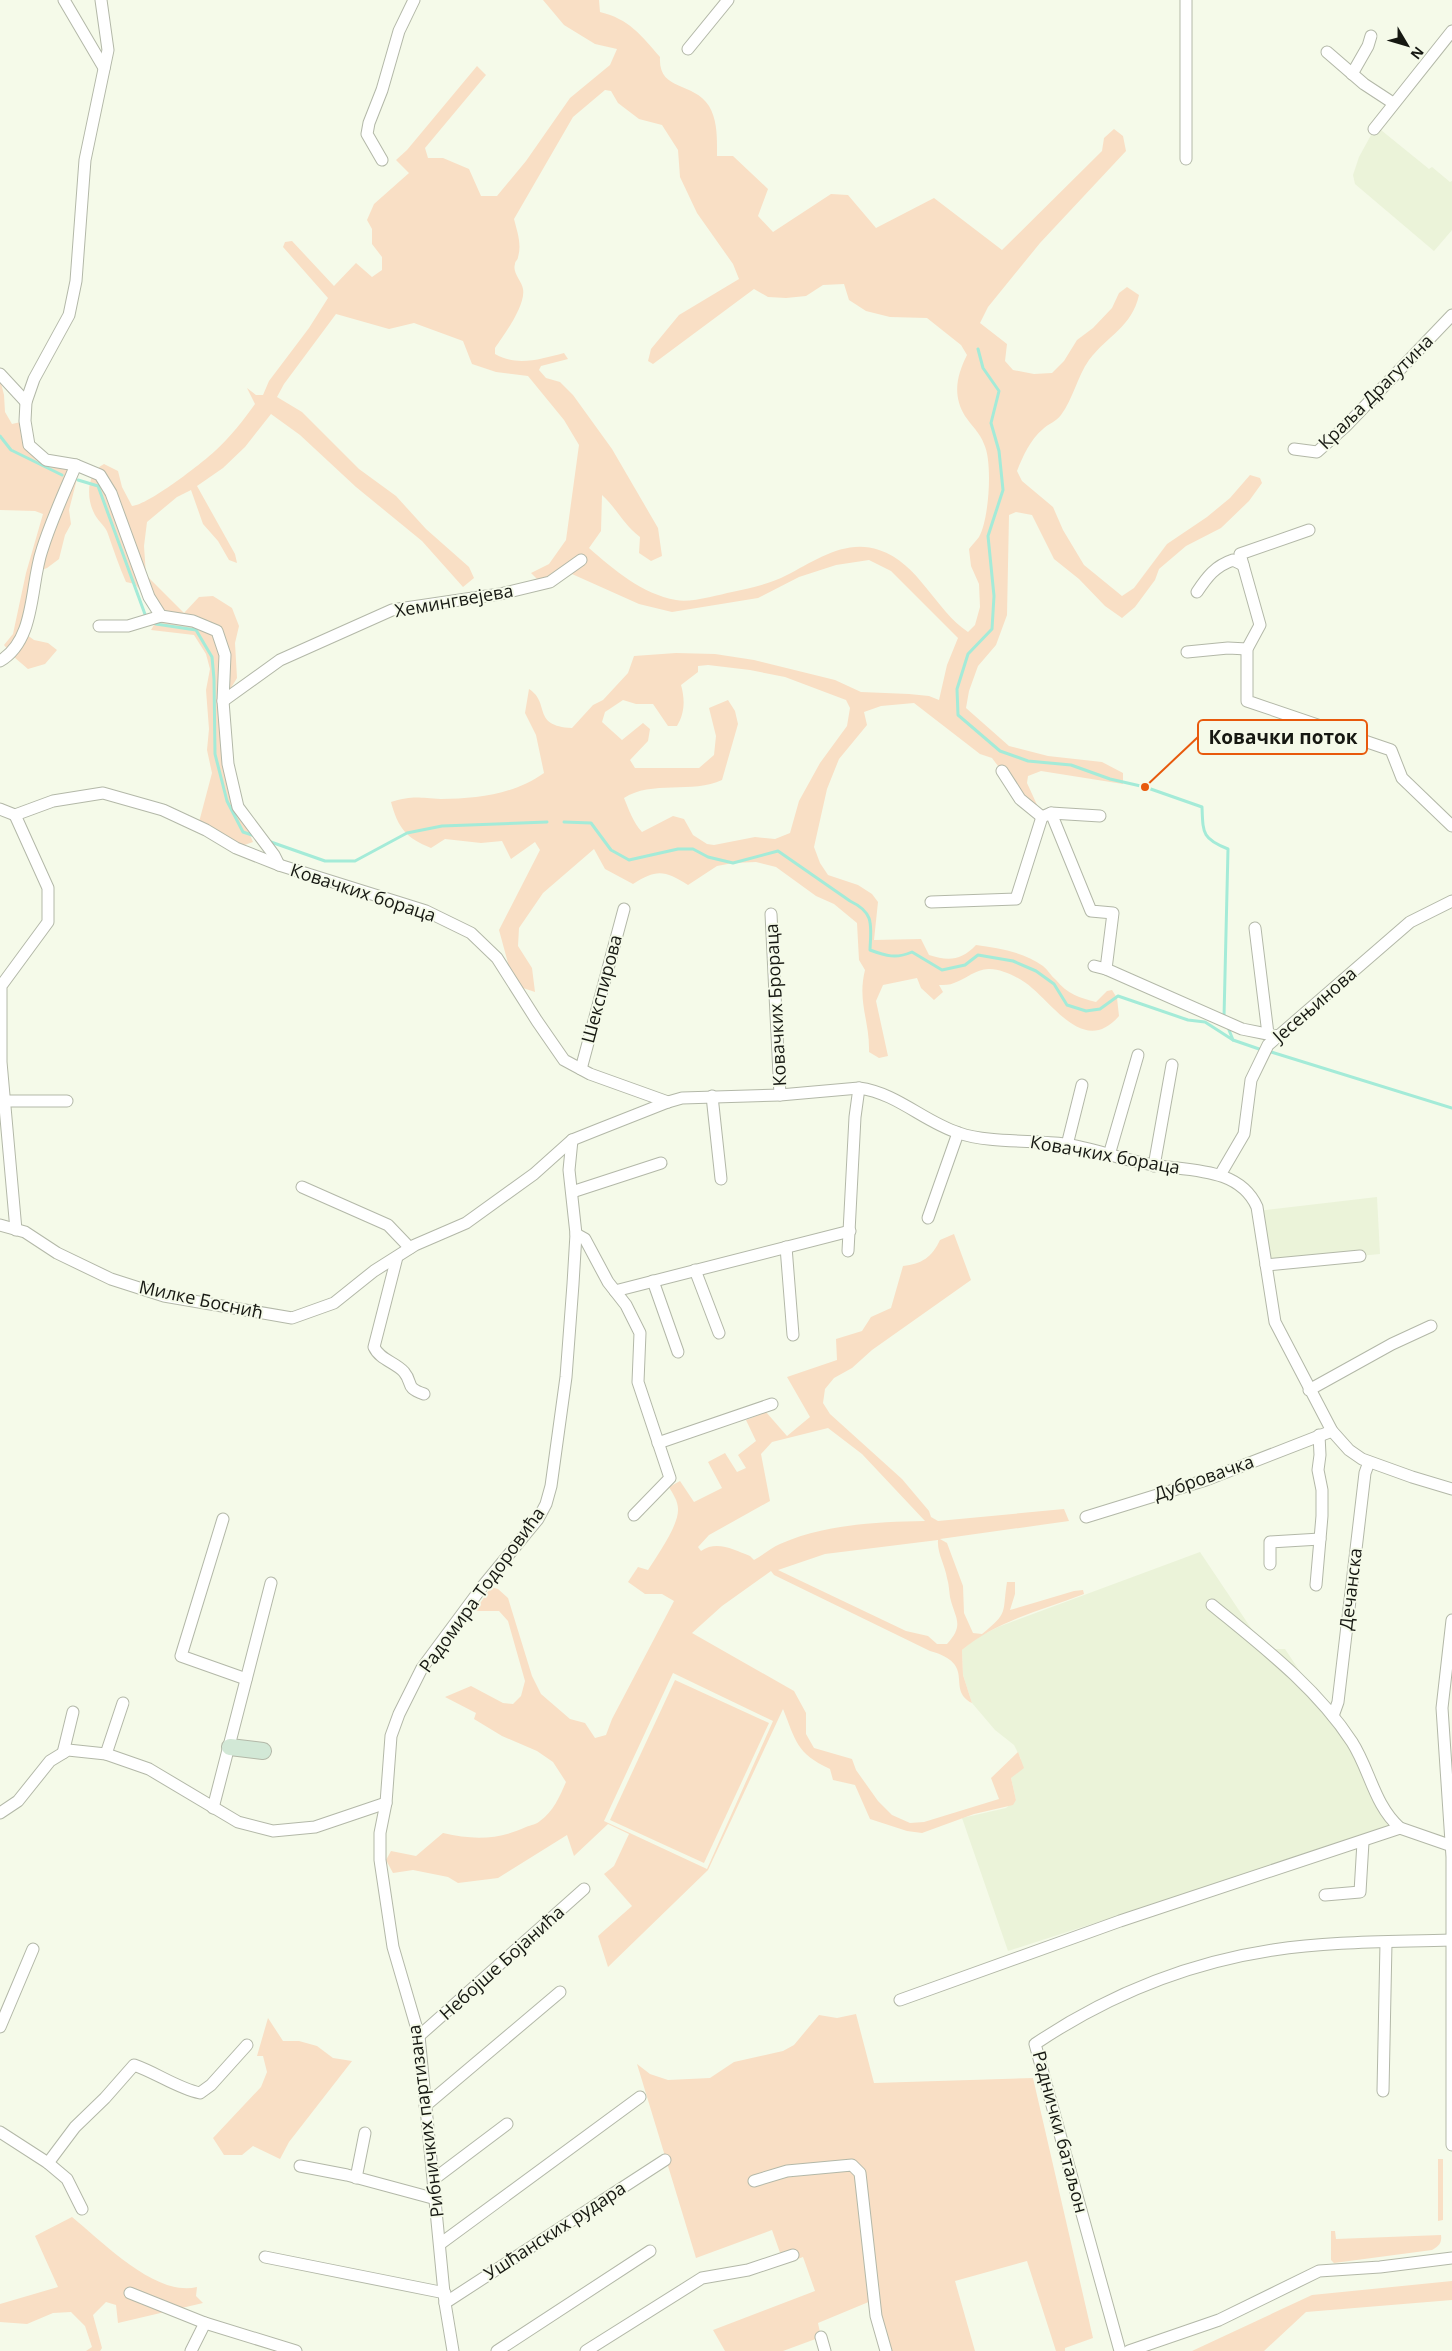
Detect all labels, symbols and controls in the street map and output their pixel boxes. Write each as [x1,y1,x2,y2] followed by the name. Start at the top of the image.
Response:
[1382,20,1432,70] north arrow
[1407,43,1429,64] text: N
[1313,329,1438,454] street label: Краља Драгутина
[393,578,515,622] street label: Хемингвејева
[1198,720,1367,754] callout: Ковачки поток
[1209,724,1358,750] text: Ковачки поток
[287,857,439,927] street label: Ковачких бораца
[759,923,791,1087] street label: Ковачких Брораца
[575,932,627,1046] street label: Шекспирова
[1266,961,1361,1049] street label: Јесењинова
[1028,1129,1182,1179] street label: Ковачких бораца
[137,1274,266,1324] street label: Милке Боснић
[1150,1449,1257,1505] street label: Дубровачка
[413,1502,549,1677] street label: Радомира Тодоровића
[1333,1546,1367,1631] street label: Дечанска
[434,1900,569,2025] street label: Небојше Бојанића
[401,2023,449,2219] street label: Рибничких партизана
[1028,2048,1094,2215] street label: Раднички батаљон
[479,2175,630,2285] street label: Ушћанских рудара

